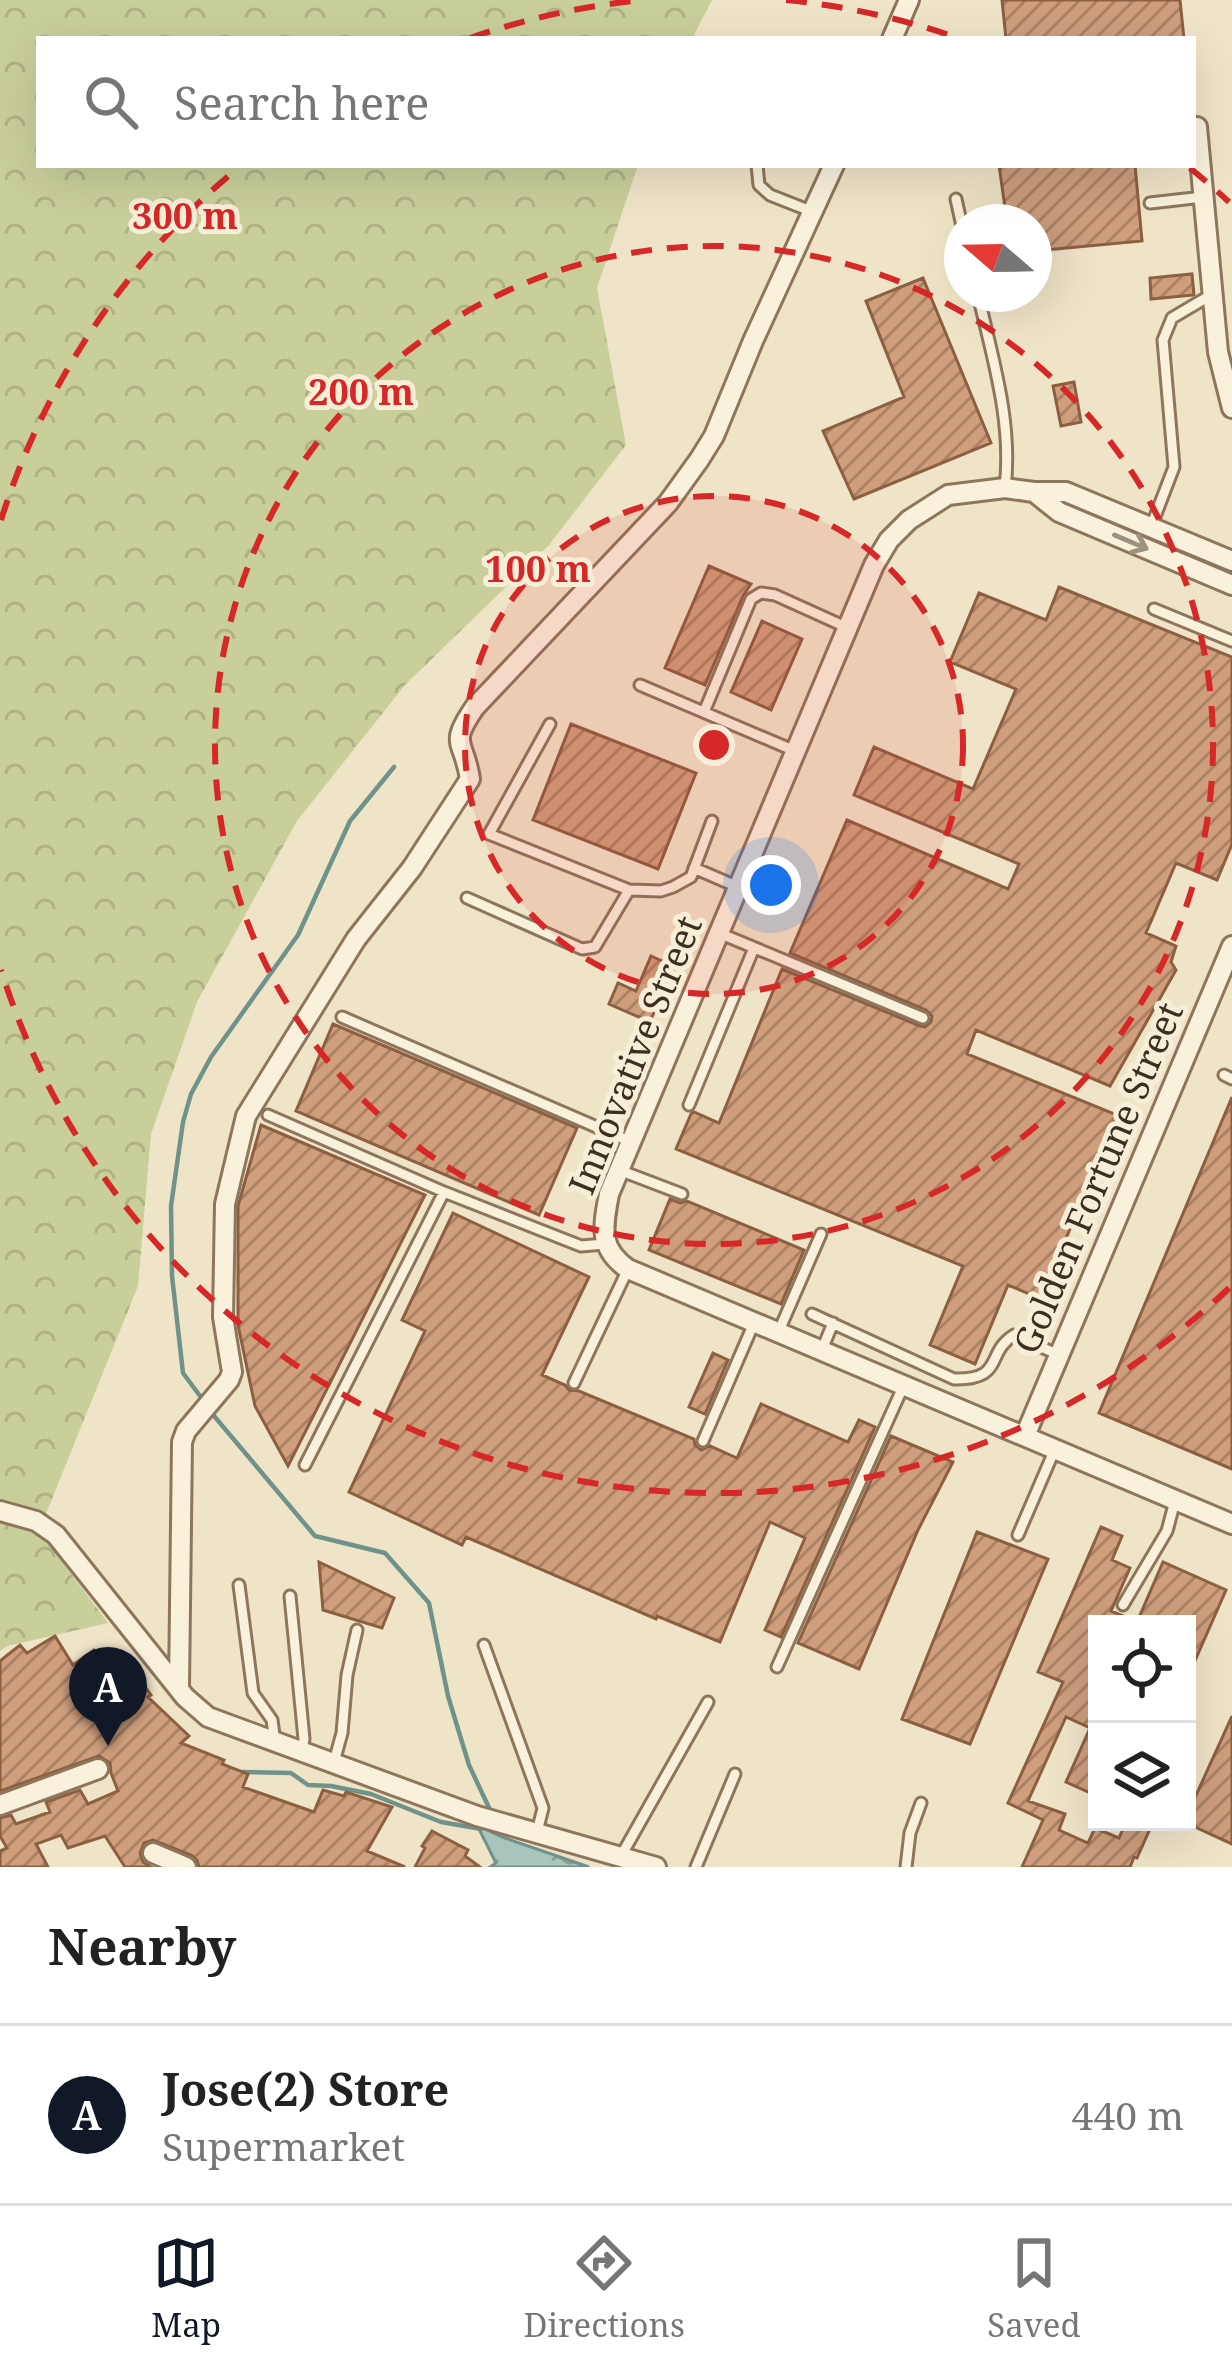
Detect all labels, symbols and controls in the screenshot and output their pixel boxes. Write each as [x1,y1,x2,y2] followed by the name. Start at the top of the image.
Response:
[36,36,1196,168] search box
[78,69,144,135] icon: search
[174,72,429,133] text: Search here
[132,191,238,240] text: 300 m
[944,204,1052,312] north arrow
[308,367,414,416] text: 200 m
[1112,533,1148,555] one-way arrow
[485,544,591,593] text: 100 m
[693,724,735,766] centre of rings
[741,855,801,915] your location
[556,909,713,1201] street label: Innovative Street
[1001,995,1194,1361] street label: Golden Fortune Street
[1088,1615,1196,1831] map controls
[1088,1615,1196,1723] button: locate
[69,1647,147,1746] pin: A
[1088,1723,1196,1831] button: layers
[48,1910,236,1980] text: Nearby
[162,2058,449,2119] text: Jose(2) Store
[72,2088,102,2141] text: A
[1072,2088,1184,2141] text: 440 m
[162,2119,405,2172] text: Supermarket
[151,2230,221,2347] tab: Map
[523,2230,685,2347] tab: Directions
[987,2230,1081,2347] tab: Saved

